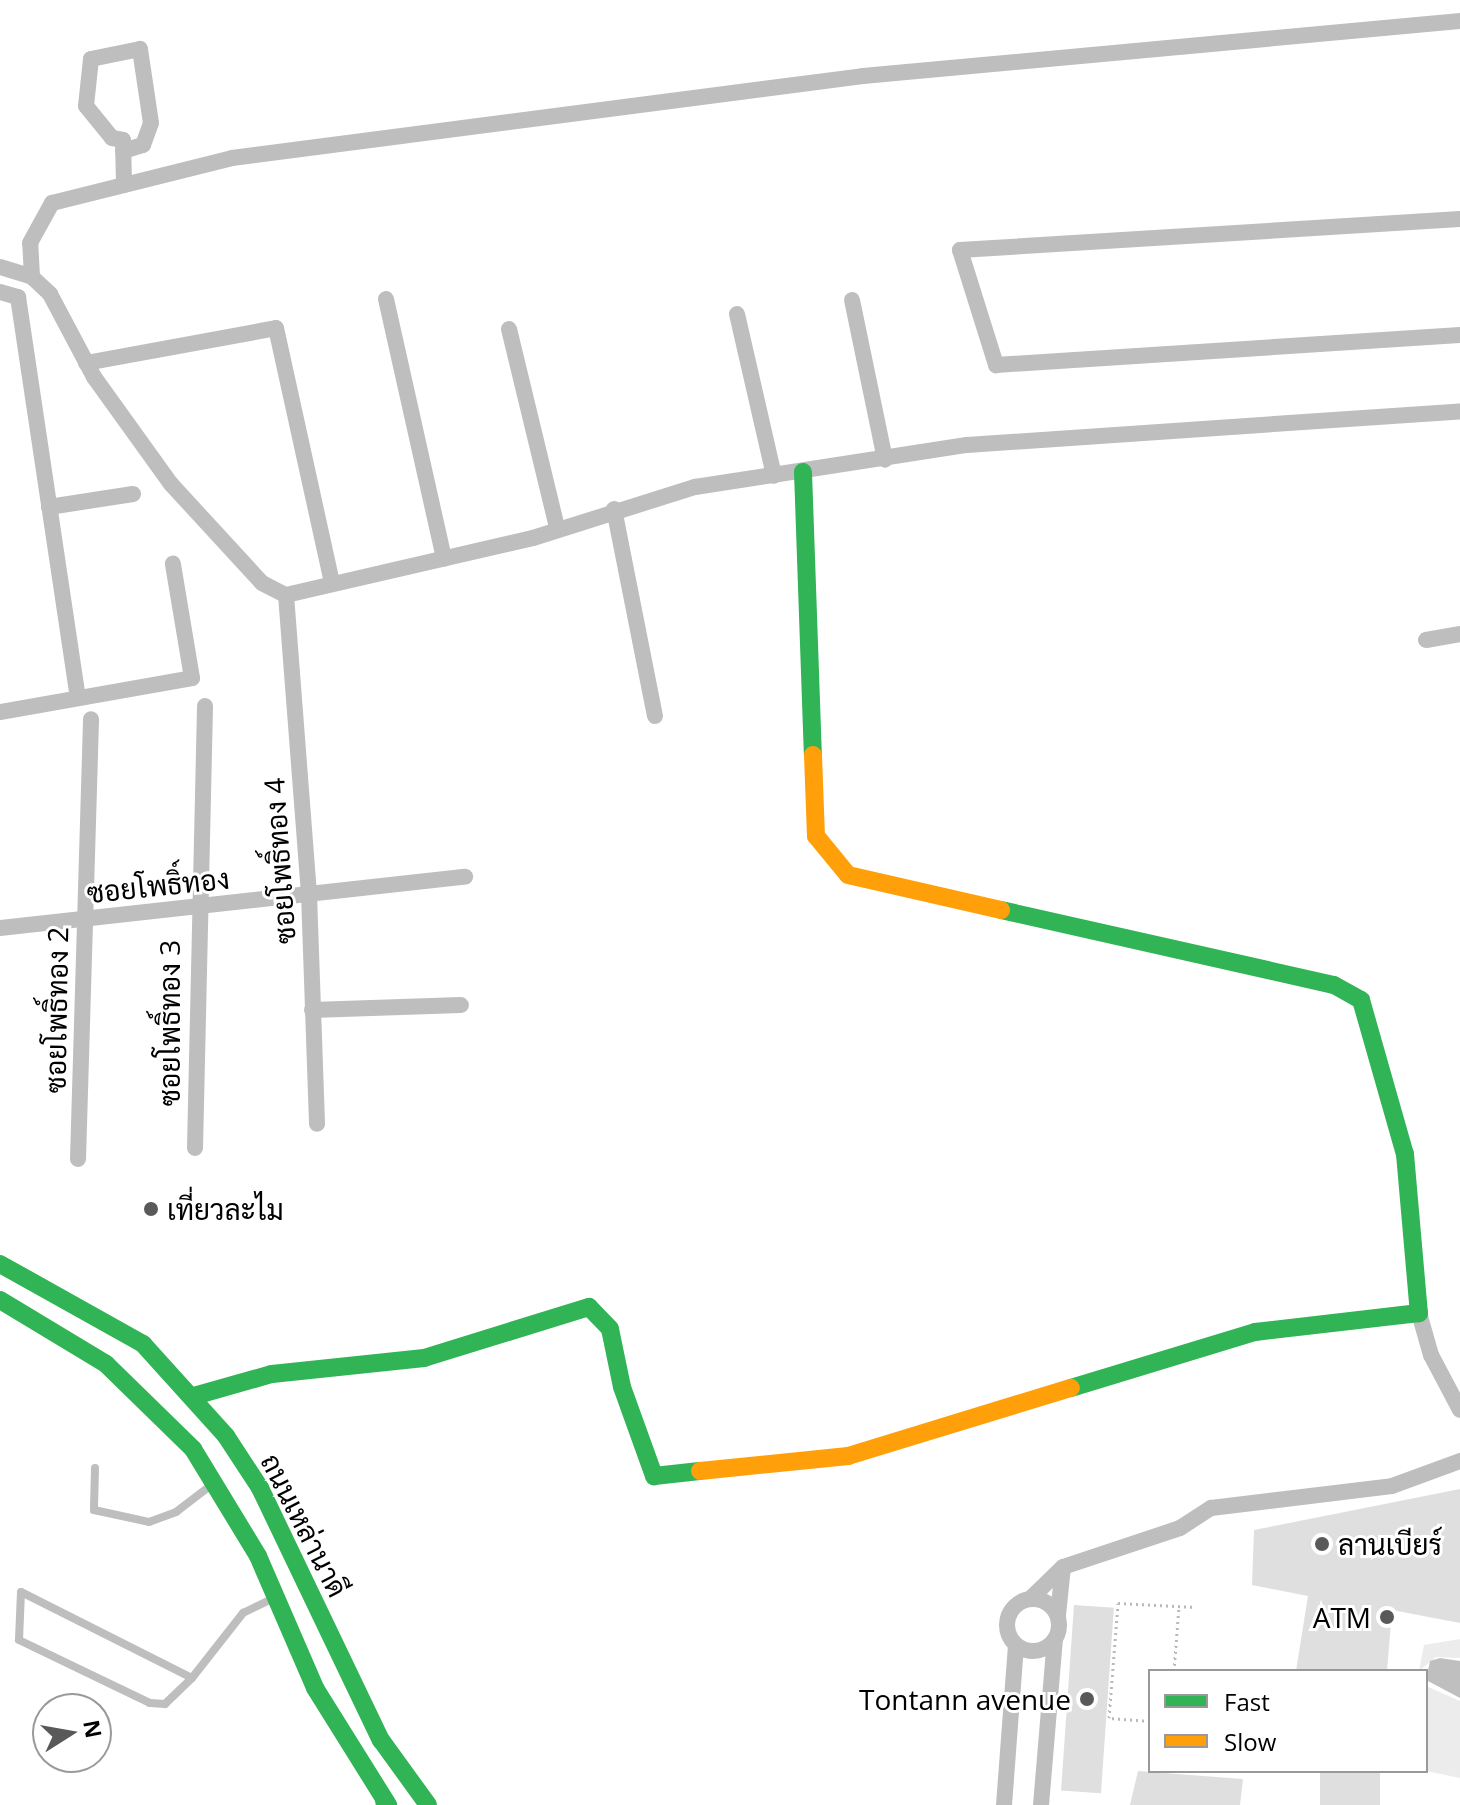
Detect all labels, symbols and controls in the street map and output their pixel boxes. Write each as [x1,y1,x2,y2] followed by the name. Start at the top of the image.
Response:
[256,777,302,945] street label: ซอยโพธิ์ทอง 4
[85,861,231,909] street label: ซอยโพธิ์ทอง
[38,926,74,1094] street label: ซอยโพธิ์ทอง 2
[152,940,186,1106] street label: ซอยโพธิ์ทอง 3
[167,1192,284,1226] place label: เที่ยวละไม
[142,1200,160,1218] marker: เที่ยวละไม
[255,1448,355,1602] street label: ถนนเหล่านาดี
[1338,1527,1442,1561] place label: ลานเบียร์
[1313,1535,1331,1553] marker: ลานเบียร์
[1313,1600,1371,1634] place label: ATM
[1378,1608,1396,1626] marker: ATM
[1148,1669,1428,1773] legend
[859,1682,1071,1716] place label: Tontann avenue
[1224,1685,1270,1718] text: Fast
[1078,1690,1096,1708] marker: Tontann avenue
[32,1693,112,1773] north arrow
[77,1717,110,1740] text: N
[1224,1725,1276,1758] text: Slow

